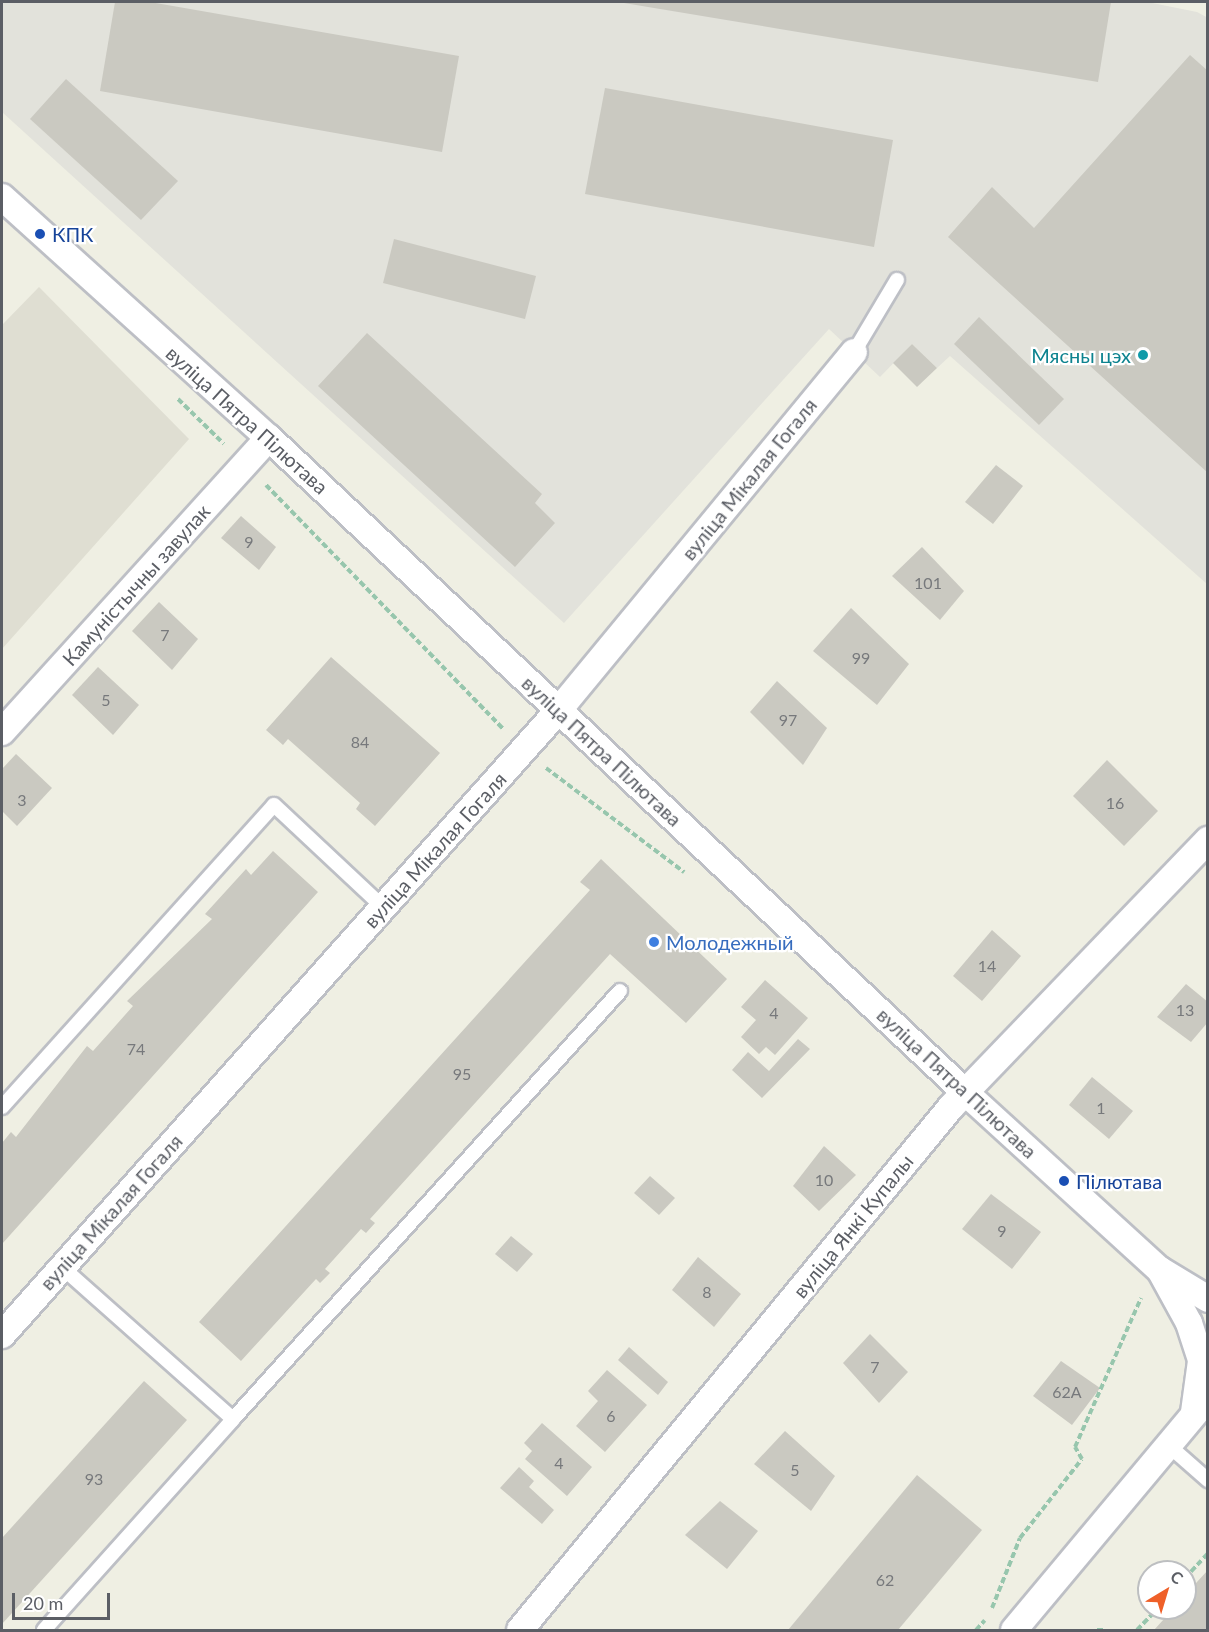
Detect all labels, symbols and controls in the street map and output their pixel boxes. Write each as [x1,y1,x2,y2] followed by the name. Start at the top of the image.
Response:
[52,222,94,246] place label: КПК
[33,227,47,241] marker: КПК
[161,341,333,499] street label: вуліца Пятра Пілютава
[1031,343,1131,367] place label: Мясны цэх
[1136,348,1150,362] marker: Мясны цэх
[676,393,822,565] street label: вуліца Мікалая Гогаля
[57,499,215,671] street label: Камуністычны завулак
[244,532,254,552] house number: 9
[914,573,942,593] house number: 101
[160,625,170,645] house number: 7
[852,648,870,668] house number: 99
[517,671,687,831] street label: вуліца Пятра Пілютава
[101,690,111,710] house number: 5
[779,710,797,730] house number: 97
[351,732,369,752] house number: 84
[359,767,511,933] street label: вуліца Мікалая Гогаля
[17,790,27,810] house number: 3
[1106,793,1124,813] house number: 16
[666,930,794,954] place label: Молодежный
[647,935,661,949] marker: Молодежный
[978,956,996,976] house number: 14
[1176,1000,1194,1020] house number: 13
[769,1003,779,1023] house number: 4
[872,1003,1042,1163] street label: вуліца Пятра Пілютава
[127,1039,145,1059] house number: 74
[453,1064,471,1084] house number: 95
[1096,1098,1106,1118] house number: 1
[35,1129,187,1295] street label: вуліца Мікалая Гогаля
[788,1150,918,1302] street label: вуліца Янкі Купалы
[1076,1169,1162,1193] place label: Пілютава
[815,1170,833,1190] house number: 10
[1057,1174,1071,1188] marker: Пілютава
[997,1221,1007,1241] house number: 9
[702,1282,712,1302] house number: 8
[870,1357,880,1377] house number: 7
[1052,1382,1082,1402] house number: 62А
[606,1406,616,1426] house number: 6
[554,1453,564,1473] house number: 4
[790,1460,800,1480] house number: 5
[85,1469,103,1489] house number: 93
[1137,1560,1197,1620] north arrow
[1167,1566,1187,1588] text: С
[876,1570,894,1590] house number: 62
[15,1581,112,1619] scale bar
[23,1592,63,1614] text: 20 m

